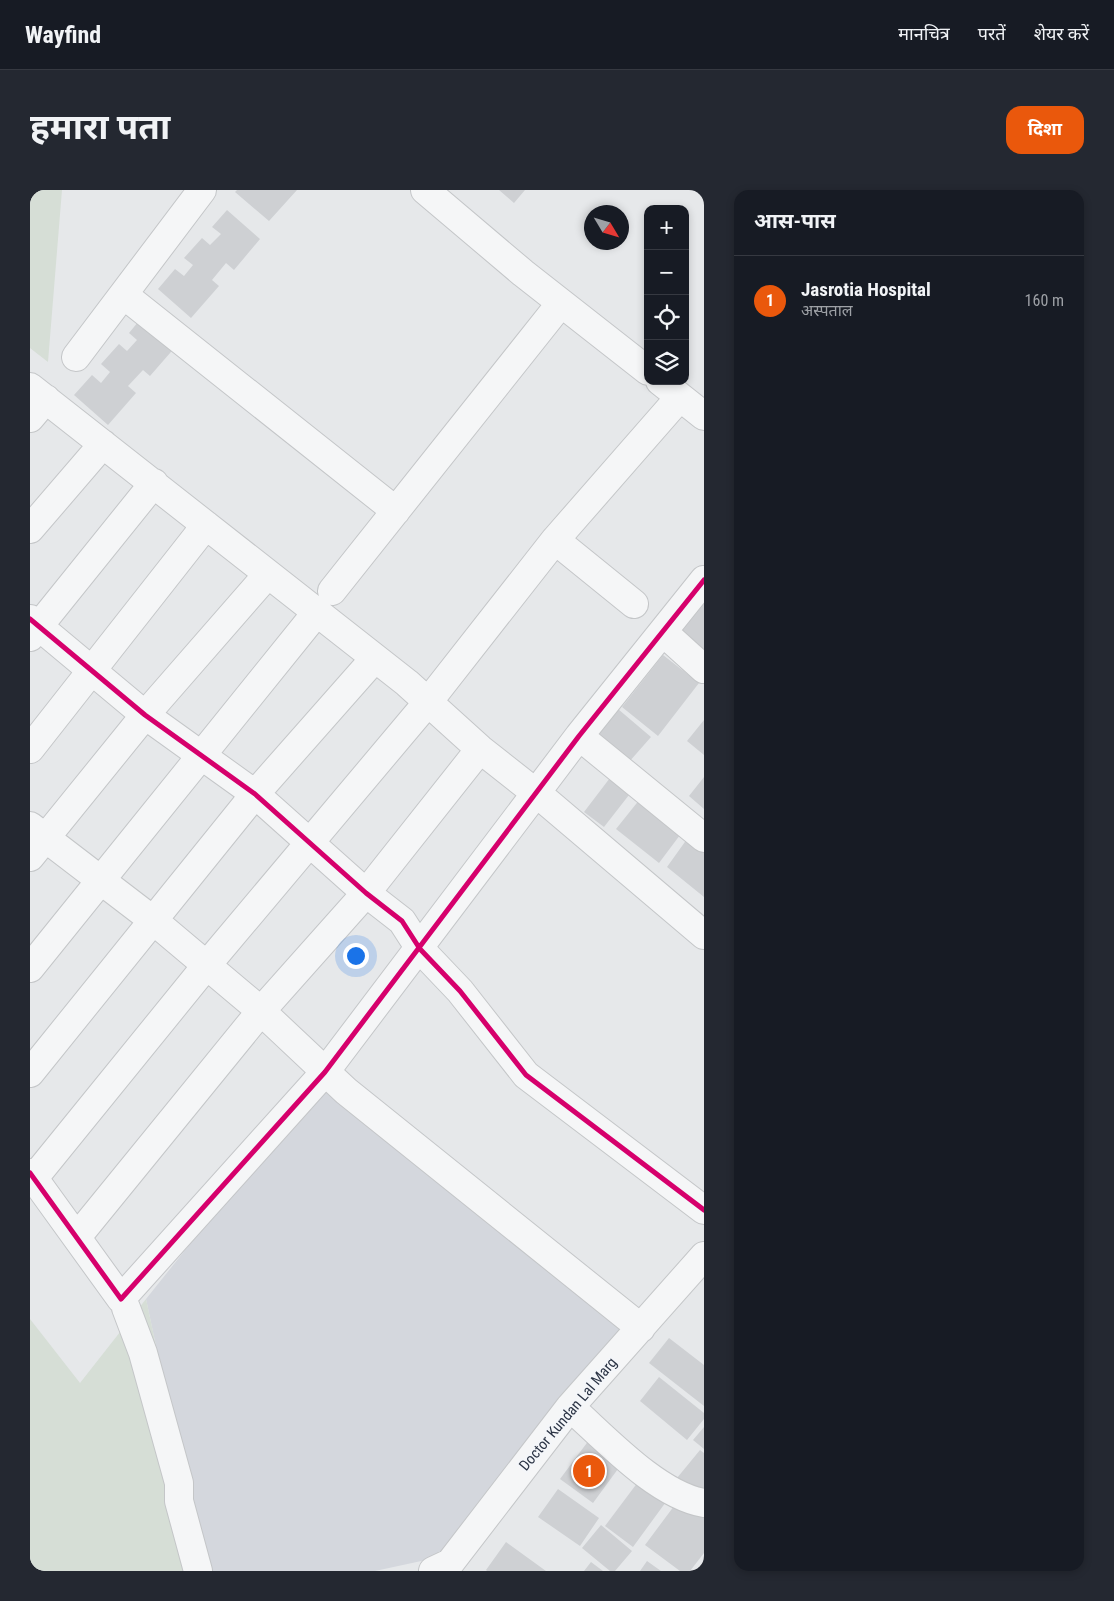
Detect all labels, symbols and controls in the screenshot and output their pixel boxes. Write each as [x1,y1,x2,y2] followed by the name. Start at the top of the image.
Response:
[25,21,101,49] text: Wayfind
[898,23,950,44] text: मानचित्र
[978,23,1006,44] text: परतें
[1034,23,1089,44] text: शेयर करें
[1006,106,1084,154] button: दिशा
[30,107,170,148] text: हमारा पता
[584,205,629,250] north arrow
[644,205,689,385] map controls
[644,205,689,250] button: +
[754,209,836,233] text: आस-पास
[644,250,689,295] button: −
[801,278,931,301] text: Jasrotia Hospital
[766,291,774,310] text: 1
[1025,291,1064,310] text: 160 m
[644,295,689,340] button: locate
[801,301,853,320] text: अस्पताल
[644,340,689,385] button: layers
[343,943,369,969] your location
[515,1354,621,1474] street label: Doctor Kundan Lal Marg
[573,1452,605,1490] pin: 1

